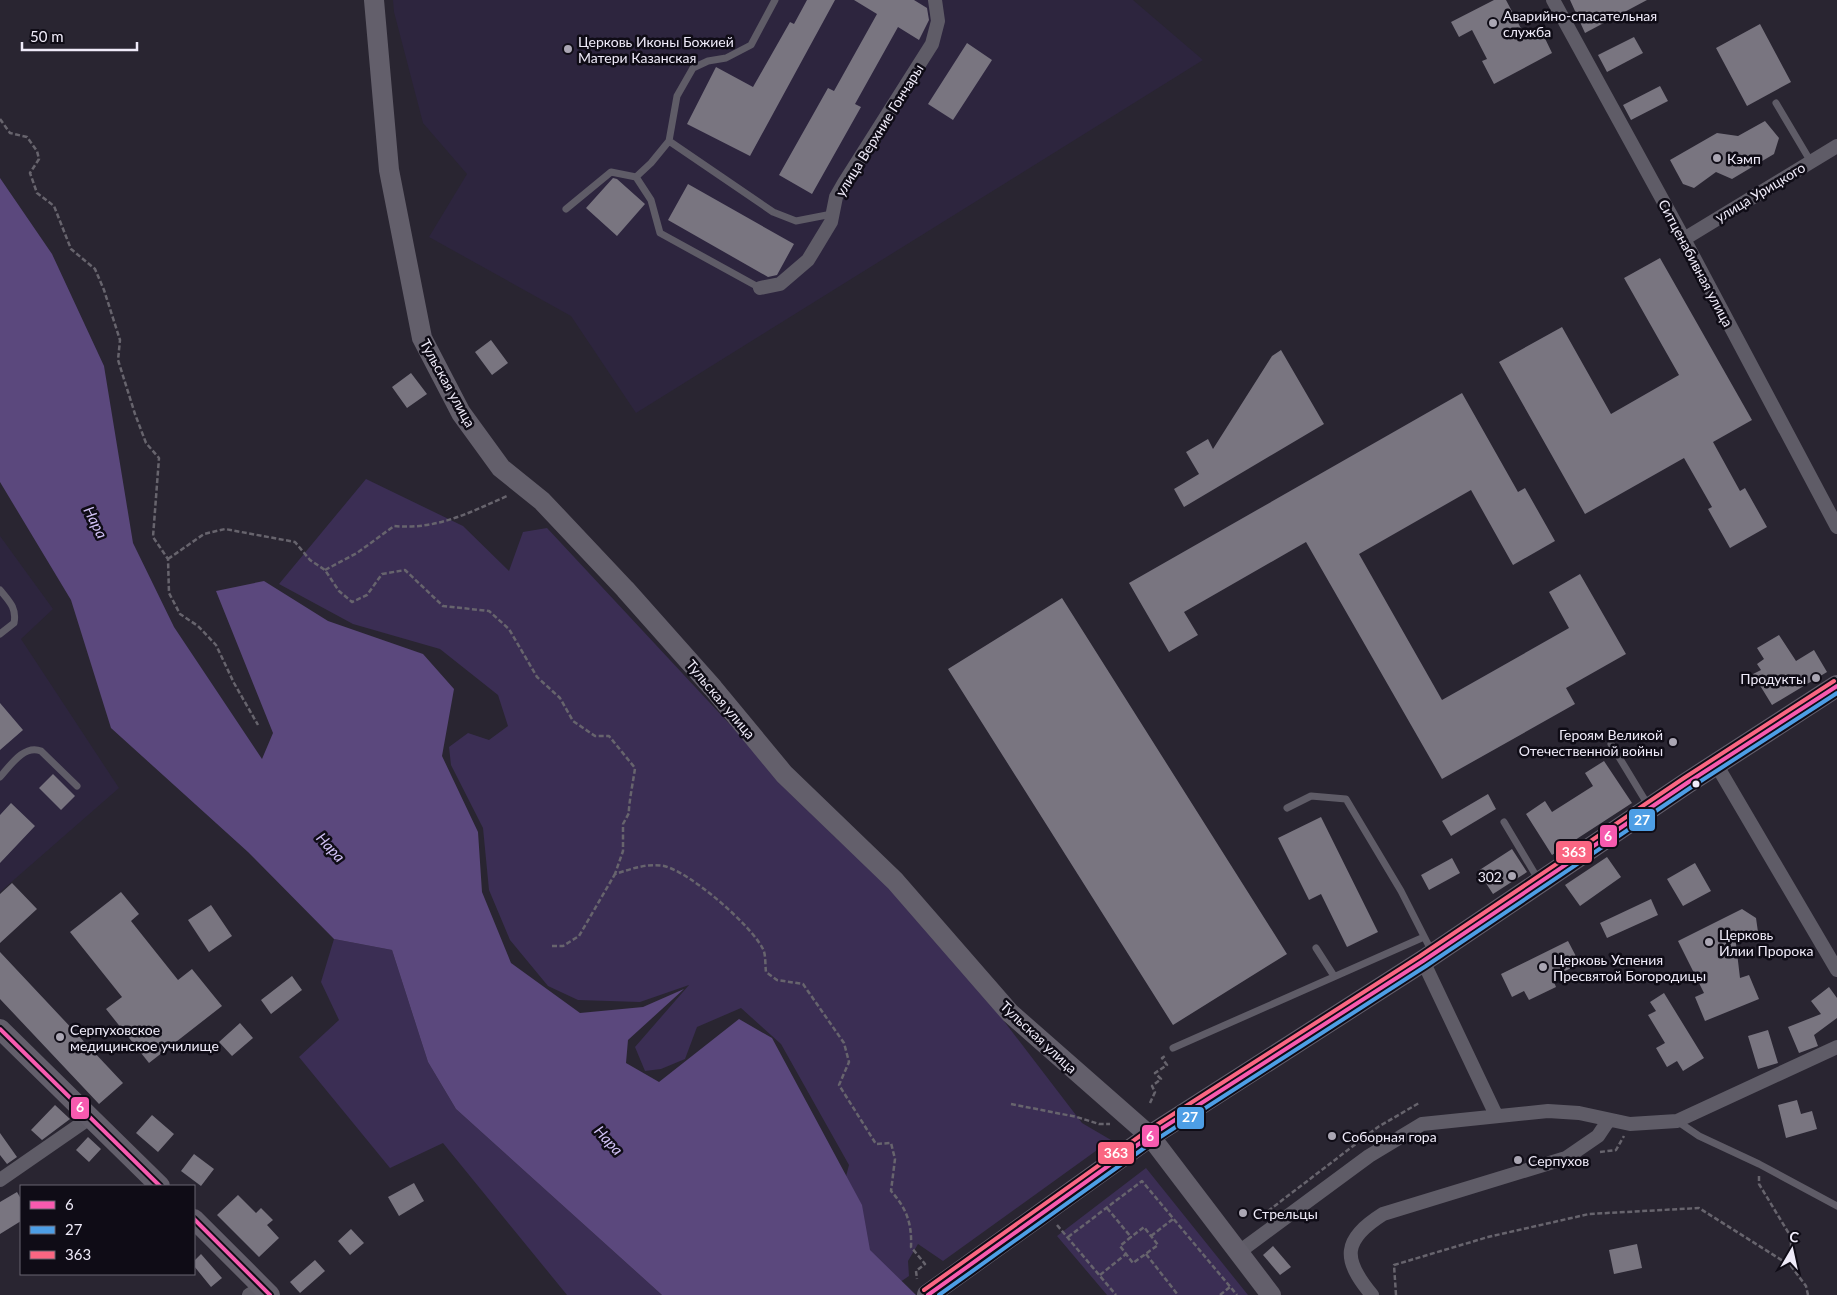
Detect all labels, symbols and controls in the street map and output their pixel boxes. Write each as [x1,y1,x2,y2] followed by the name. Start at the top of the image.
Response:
[1503,7,1657,40] place label: Аварийно-спасательная служба
[1487,17,1499,29] marker: Аварийно-спасательная служба
[22,20,138,52] scale bar
[30,27,64,45] text: 50 m
[578,33,734,66] place label: Церковь Иконы Божией Матери Казанская
[562,43,574,55] marker: Церковь Иконы Божией Матери Казанская
[831,61,927,199] street label: улица Верхние Гончары
[1727,150,1761,167] place label: Кэмп
[1711,152,1723,164] marker: Кэмп
[1712,158,1808,226] street label: улица Урицкого
[1655,196,1737,330] street label: Ситценабивная улица
[417,336,479,430] street label: Тульская улица
[80,503,112,541] water label: Нара
[683,656,759,742] street label: Тульская улица
[1740,670,1806,687] place label: Продукты
[1810,672,1822,684] marker: Продукты
[1519,726,1663,759] place label: Героям Великой Отечественной войны
[1667,736,1679,748] marker: Героям Великой Отечественной войны
[1691,779,1701,789] unlabelled marker
[1628,808,1656,832] line badge: 27
[1634,811,1650,828] text: 27
[1599,824,1618,848] line badge: 6
[1604,827,1612,844] text: 6
[313,829,349,866] water label: Нара
[1555,840,1593,864] line badge: 363
[1562,843,1586,860] text: 363
[1478,868,1502,885] place label: 302
[1506,870,1518,882] marker: 302
[1719,926,1813,959] place label: Церковь Илии Пророка
[1703,936,1715,948] marker: Церковь Илии Пророка
[1553,951,1706,984] place label: Церковь Успения Пресвятой Богородицы
[1537,961,1549,973] marker: Церковь Успения Пресвятой Богородицы
[997,997,1081,1077] street label: Тульская улица
[70,1021,219,1054] place label: Серпуховское медицинское училище
[54,1031,66,1043] marker: Серпуховское медицинское училище
[70,1096,90,1120] line badge: 6
[76,1098,84,1115] text: 6
[1176,1106,1205,1130] line badge: 27
[1182,1108,1198,1125] text: 27
[591,1122,627,1159] water label: Нара
[1141,1124,1160,1148] line badge: 6
[1146,1127,1154,1144] text: 6
[1342,1128,1437,1145] place label: Соборная гора
[1326,1130,1338,1142] marker: Соборная гора
[1097,1141,1135,1165] line badge: 363
[1104,1144,1128,1161] text: 363
[1528,1152,1589,1169] place label: Серпухов
[1512,1154,1524,1166] marker: Серпухов
[20,1185,195,1275] legend
[65,1195,74,1213] text: 6
[1253,1205,1318,1222] place label: Стрельцы
[1237,1207,1249,1219] marker: Стрельцы
[65,1220,83,1238] text: 27
[1767,1225,1817,1275] north arrow
[1788,1228,1801,1246] text: С
[65,1245,91,1263] text: 363

